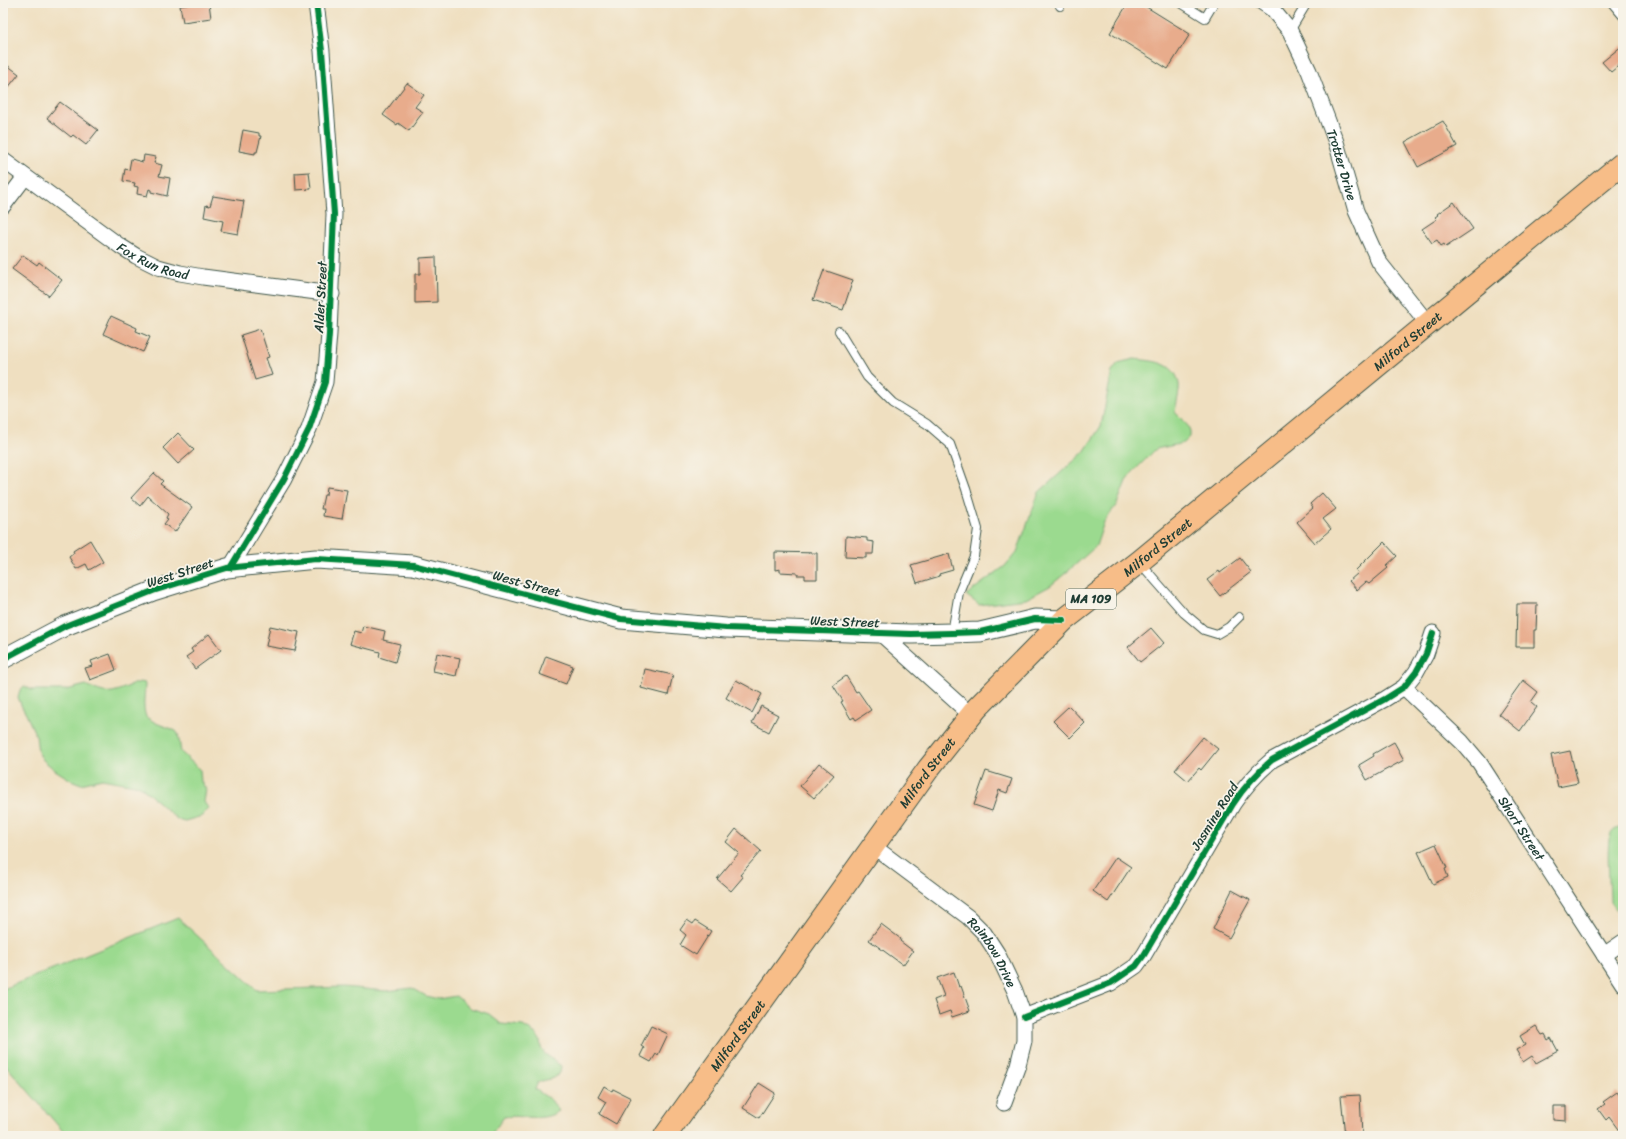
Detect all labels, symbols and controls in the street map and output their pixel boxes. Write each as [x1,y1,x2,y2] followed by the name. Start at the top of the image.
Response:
[1320,126,1363,204] street label: Trotter Drive
[112,236,192,287] street label: Fox Run Road
[307,260,334,334] street label: Alder Street
[1368,305,1448,377] street label: Milford Street
[1118,512,1198,583] street label: Milford Street
[144,551,217,594] street label: West Street
[490,563,564,604] street label: West Street
[1066,589,1116,609] road number: MA 109
[810,609,880,634] street label: West Street
[893,732,962,813] street label: Milford Street
[1184,777,1245,856] street label: Jasmine Road
[1492,791,1552,866] street label: Short Street
[962,912,1023,992] street label: Rainbow Drive
[704,994,772,1076] street label: Milford Street

